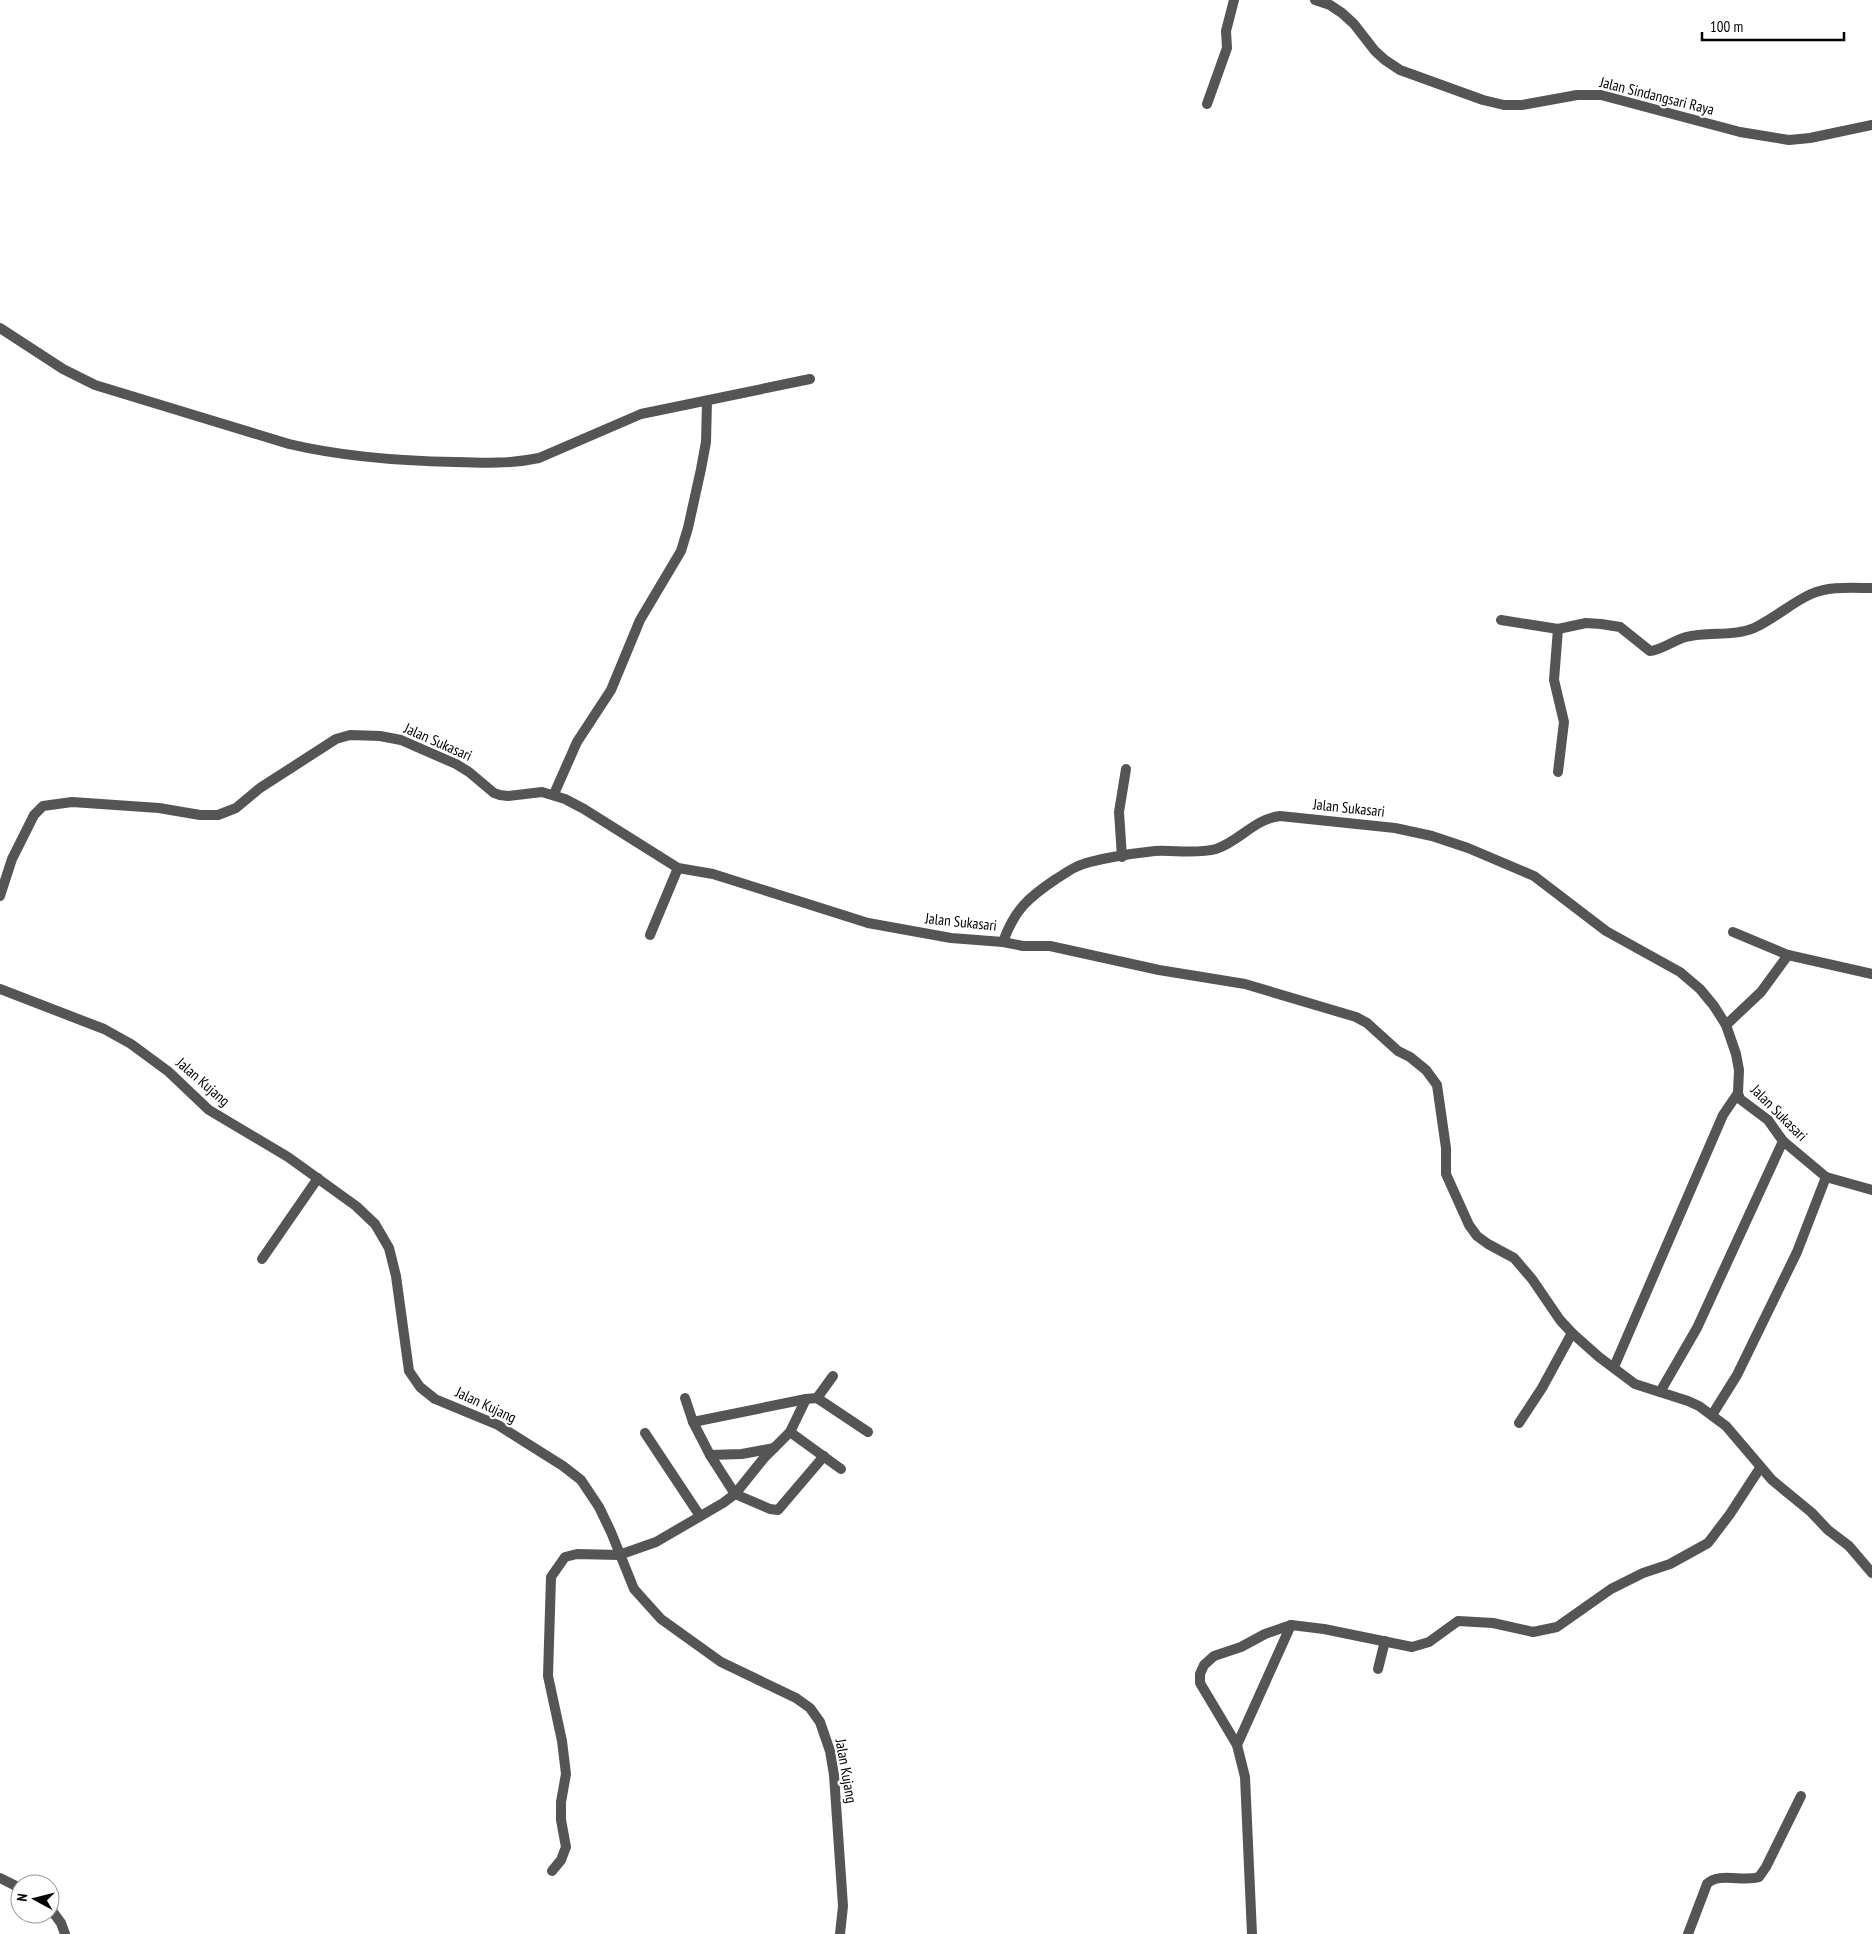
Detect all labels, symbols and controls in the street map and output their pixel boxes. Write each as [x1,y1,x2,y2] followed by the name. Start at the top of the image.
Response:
[1702,10,1844,42] scale bar
[1710,17,1743,36] text: 100 m
[1597,72,1716,119] street label: Jalan Sindangsari Raya
[401,718,475,765] street label: Jalan Sukasari
[1311,794,1386,821] street label: Jalan Sukasari
[923,908,998,935] street label: Jalan Sukasari
[172,1053,234,1110] street label: Jalan Kujang
[1746,1080,1812,1145] street label: Jalan Sukasari
[452,1382,520,1427] street label: Jalan Kujang
[831,1736,861,1804] street label: Jalan Kujang
[10,1874,60,1924] north arrow
[13,1893,31,1902] text: N

